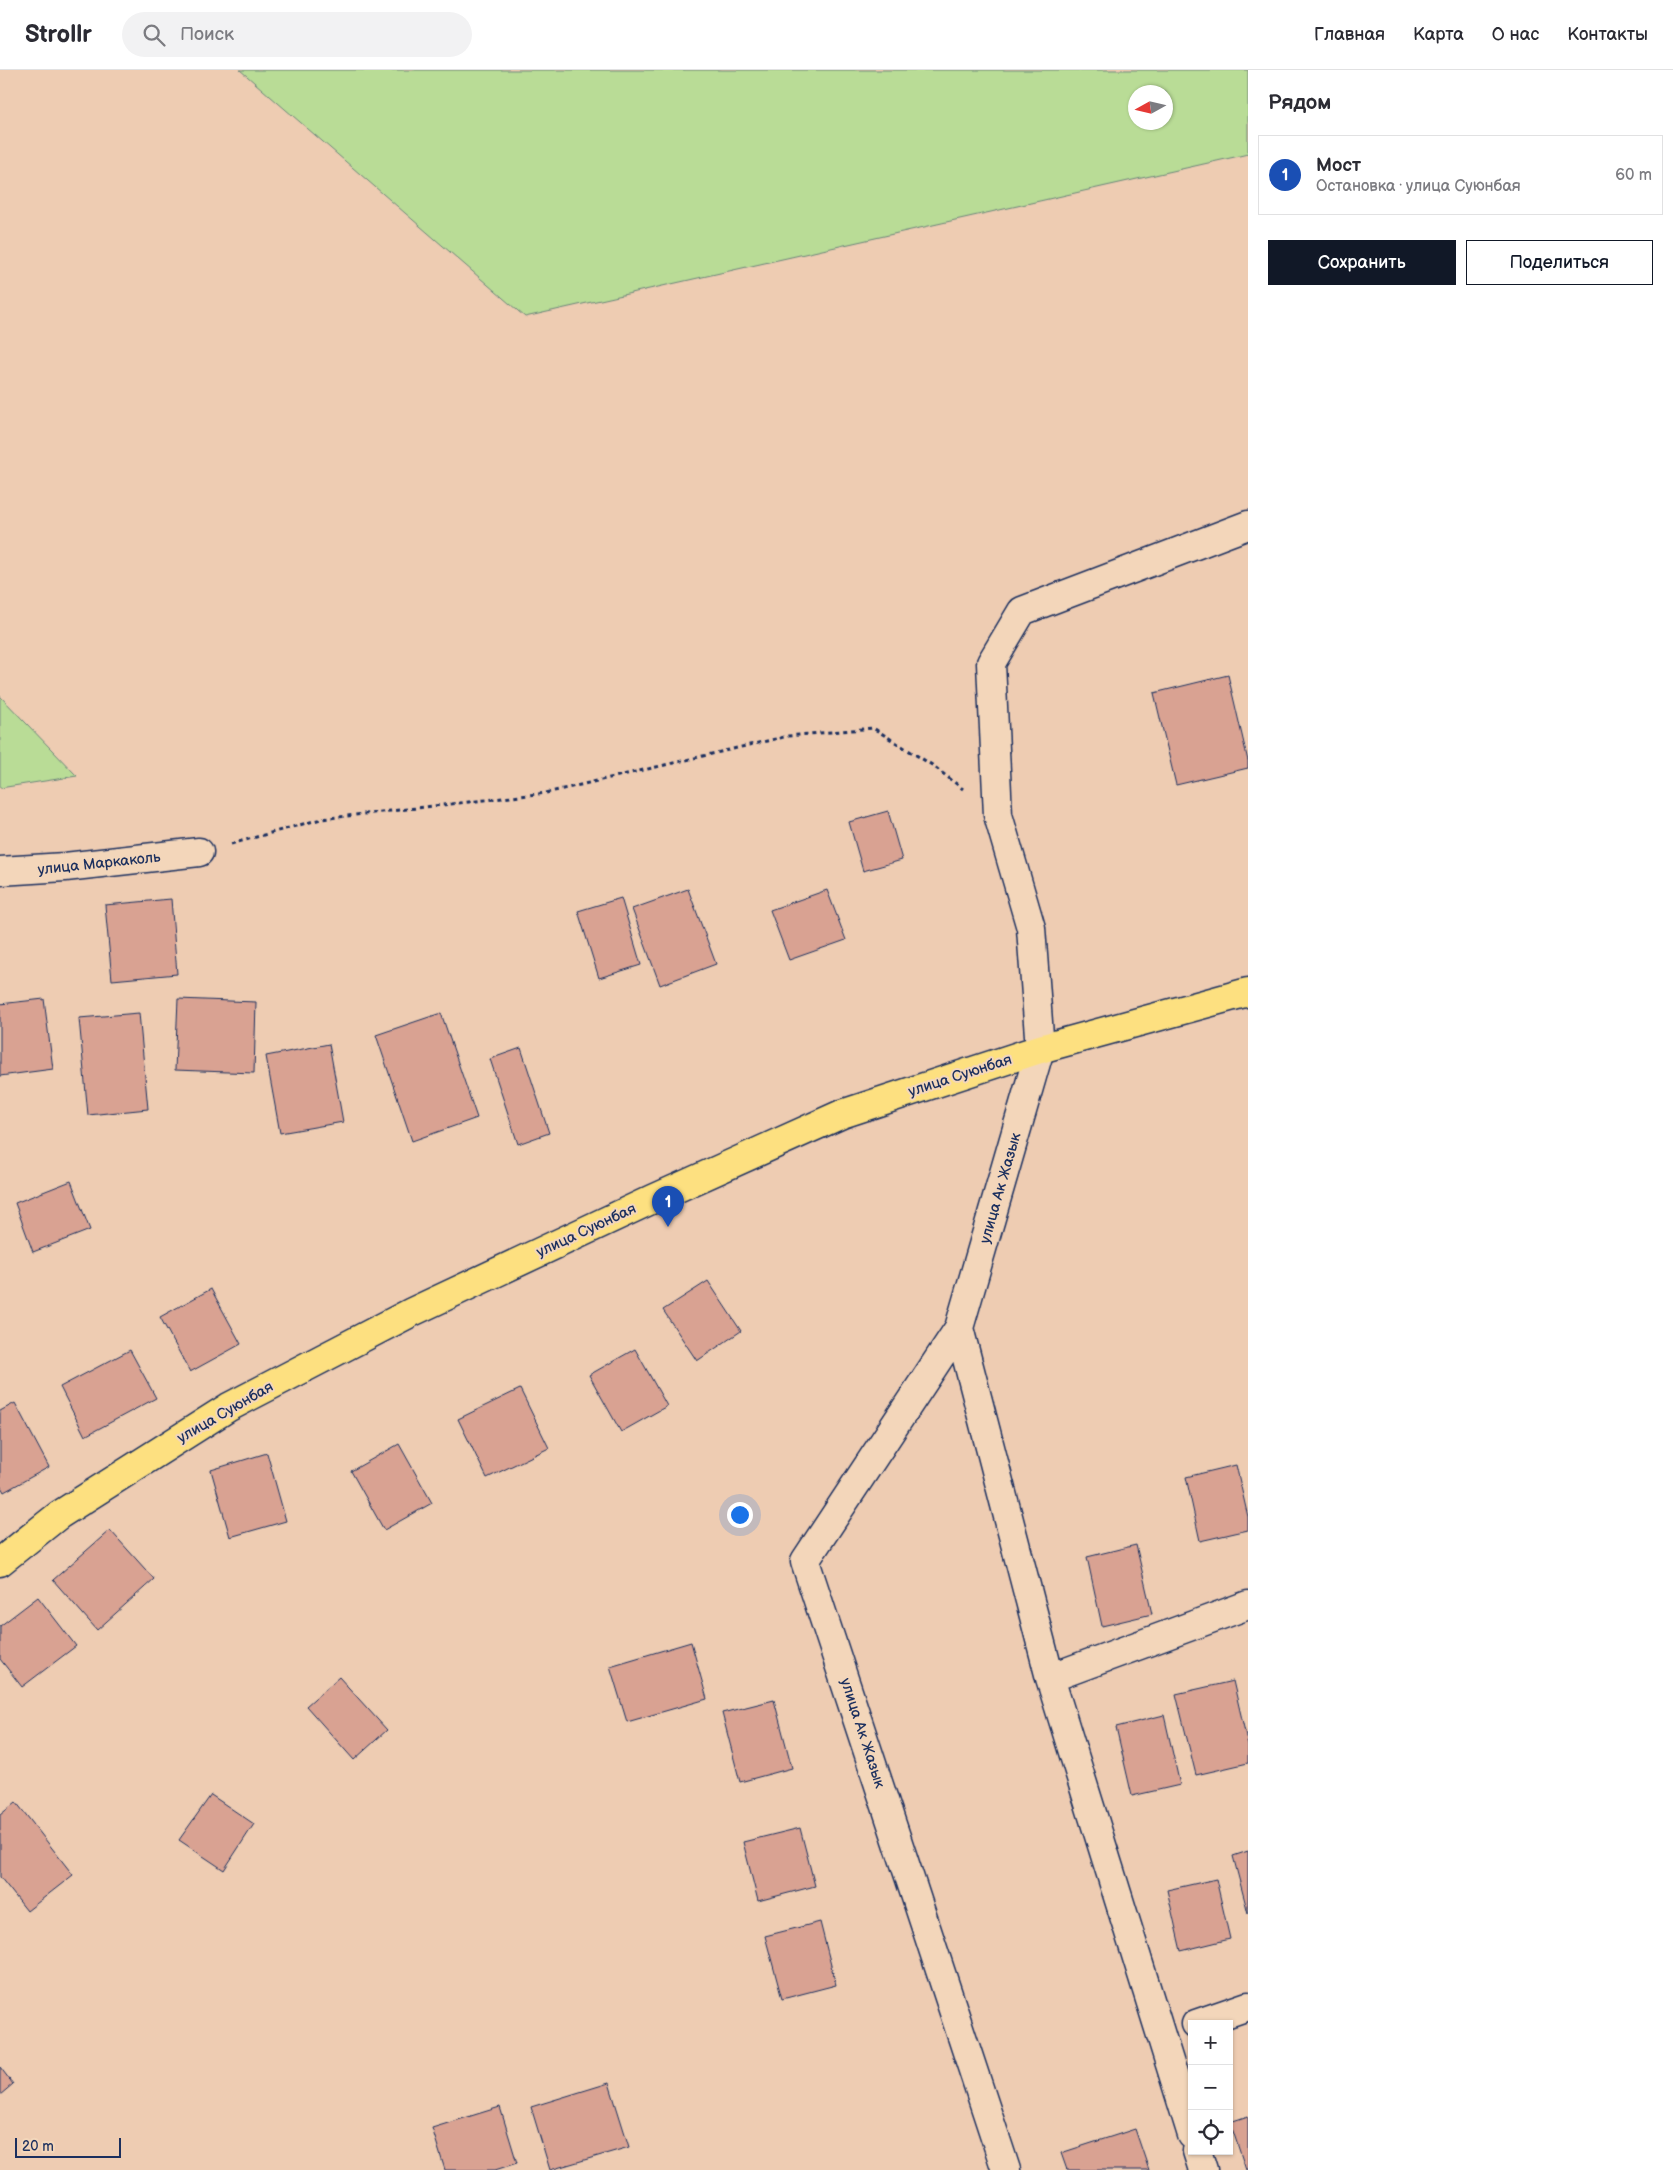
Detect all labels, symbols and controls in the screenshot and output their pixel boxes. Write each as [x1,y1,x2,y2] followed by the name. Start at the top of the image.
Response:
[122,12,472,57] search box
[25,20,92,49] text: Strollr
[140,21,168,49] icon: search
[180,23,234,46] text: Поиск
[1314,24,1385,45] text: Главная
[1413,24,1464,45] text: Карта
[1492,24,1539,45] text: О нас
[1567,24,1648,45] text: Контакты
[1128,85,1173,130] north arrow
[1268,90,1331,115] text: Рядом
[1316,154,1361,177] text: Мост
[1282,166,1288,185] text: 1
[1615,166,1652,185] text: 60 m
[1316,177,1521,196] text: Остановка · улица Суюнбая
[1268,240,1456,285] button: Сохранить
[1466,240,1653,285] button: Поделиться
[37,848,162,879] street label: улица Маркаколь
[906,1050,1014,1101] street label: улица Суюнбая
[976,1130,1025,1246] street label: улица Ак Жазык
[652,1186,684,1227] pin: 1
[533,1199,639,1262] street label: улица Суюнбая
[174,1377,277,1448] street label: улица Суюнбая
[727,1502,753,1528] your location
[836,1676,889,1791] street label: улица Ак Жазык
[1188,2020,1233,2155] map controls
[1188,2020,1233,2065] button: +
[1188,2065,1233,2110] button: −
[1188,2110,1233,2155] button: locate
[15,2135,121,2158] scale bar
[22,2138,54,2155] text: 20 m

